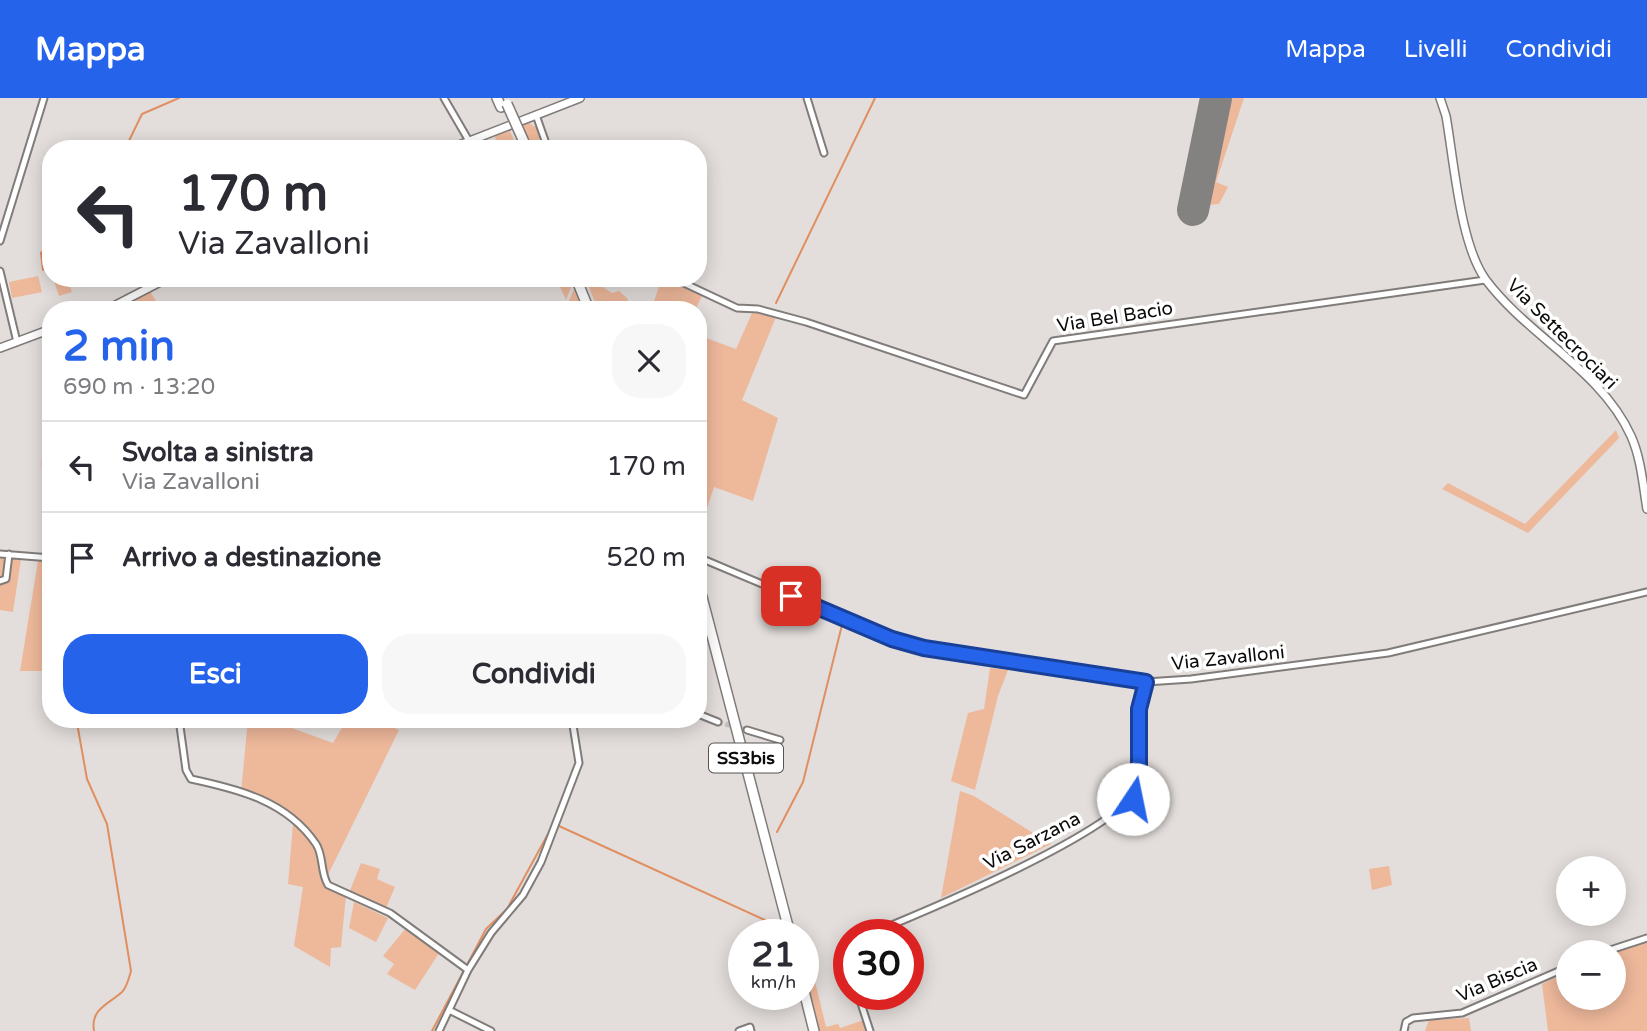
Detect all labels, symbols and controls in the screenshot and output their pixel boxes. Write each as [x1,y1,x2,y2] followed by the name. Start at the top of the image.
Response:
[35,30,146,69] text: Mappa
[1285,35,1366,64] text: Mappa
[1404,35,1468,64] text: Livelli
[1506,35,1612,64] text: Condividi
[178,165,328,224] text: 170 m
[63,168,154,259] icon: left
[178,225,370,263] text: Via Zavalloni
[1502,274,1622,394] street label: Via Settecrociari
[1055,297,1175,337] street label: Via Bel Bacio
[63,321,175,372] text: 2 min
[612,324,686,398] button: close
[63,373,215,401] text: 690 m · 13:20
[122,437,314,468] text: Svolta a sinistra
[63,448,101,486] icon: left
[606,451,686,482] text: 170 m
[122,468,260,496] text: Via Zavalloni
[63,539,101,577] icon: arrive
[122,542,381,573] text: Arrivo a destinazione
[606,542,686,573] text: 520 m
[761,566,821,626] pin
[772,577,810,615] icon: arrive
[63,634,368,714] button: Esci
[382,634,686,714] button: Condividi
[1170,641,1286,675] street label: Via Zavalloni
[709,744,783,772] road number: SS3bis
[1096,762,1170,836] position arrow
[980,807,1084,875] street label: Via Sarzana
[1556,856,1626,1010] map controls
[1556,856,1626,926] button: +
[833,919,924,1010] speed limit sign: 30
[752,934,795,976] text: 21
[1556,940,1626,1010] button: −
[1453,953,1541,1007] street label: Via Biscia
[751,971,796,993] text: km/h

